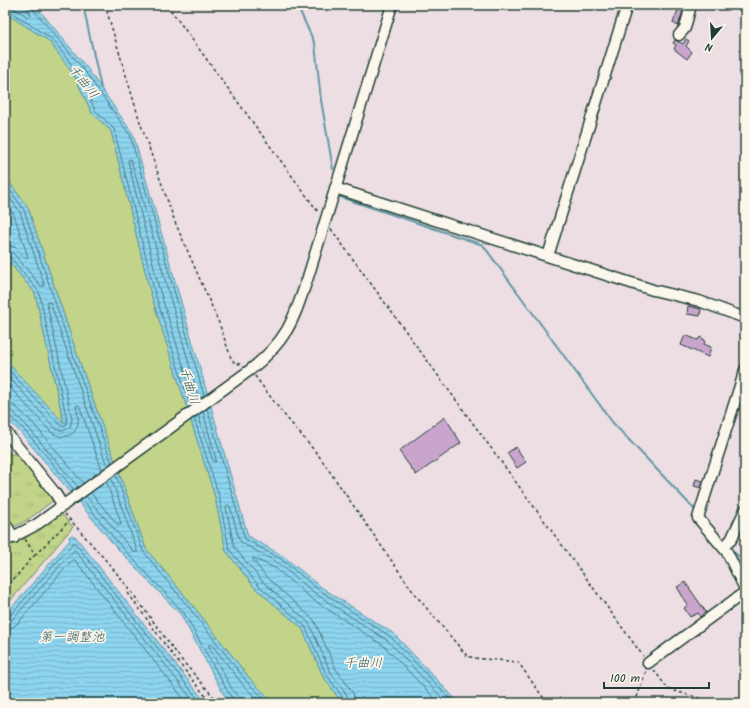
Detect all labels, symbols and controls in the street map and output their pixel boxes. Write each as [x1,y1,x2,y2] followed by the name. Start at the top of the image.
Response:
[692,18,732,58] north arrow
[703,37,715,56] text: N
[63,60,103,104] water label: 千曲川
[173,364,205,408] water label: 千曲川
[39,627,105,648] water label: 第一調整池
[343,653,383,674] water label: 千曲川
[604,664,709,690] scale bar
[610,669,641,688] text: 100 m

